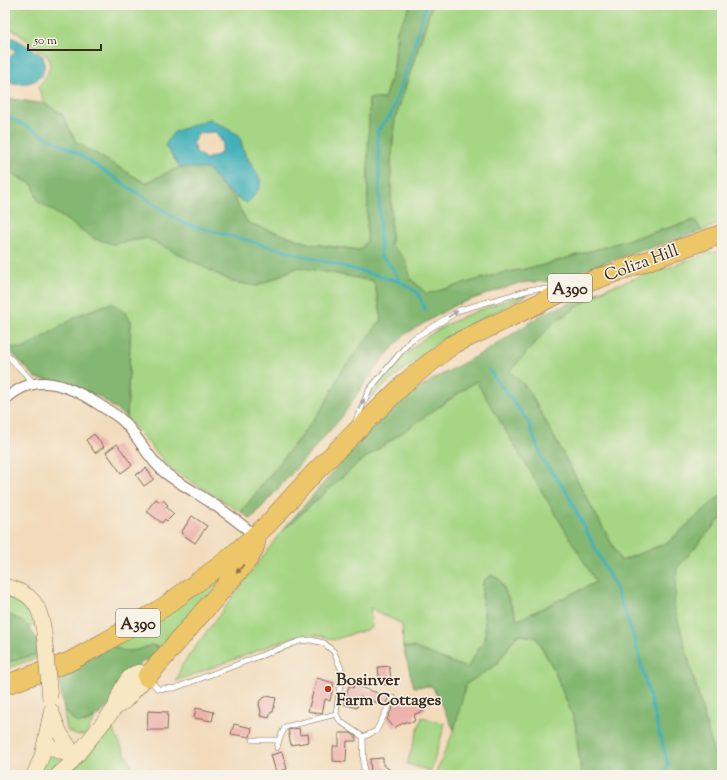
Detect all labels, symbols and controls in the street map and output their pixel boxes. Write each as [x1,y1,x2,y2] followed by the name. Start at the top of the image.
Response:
[28,26,101,52] scale bar
[33,32,57,50] text: 50 m
[601,239,683,288] street label: Coliza Hill
[548,274,592,302] road number: A390
[447,311,459,318] one-way arrow
[360,398,366,410] one-way arrow
[235,564,244,575] one-way arrow
[116,609,160,637] road number: A390
[336,669,442,713] place label: Bosinver Farm Cottages
[323,684,333,694] marker: Bosinver Farm Cottages

